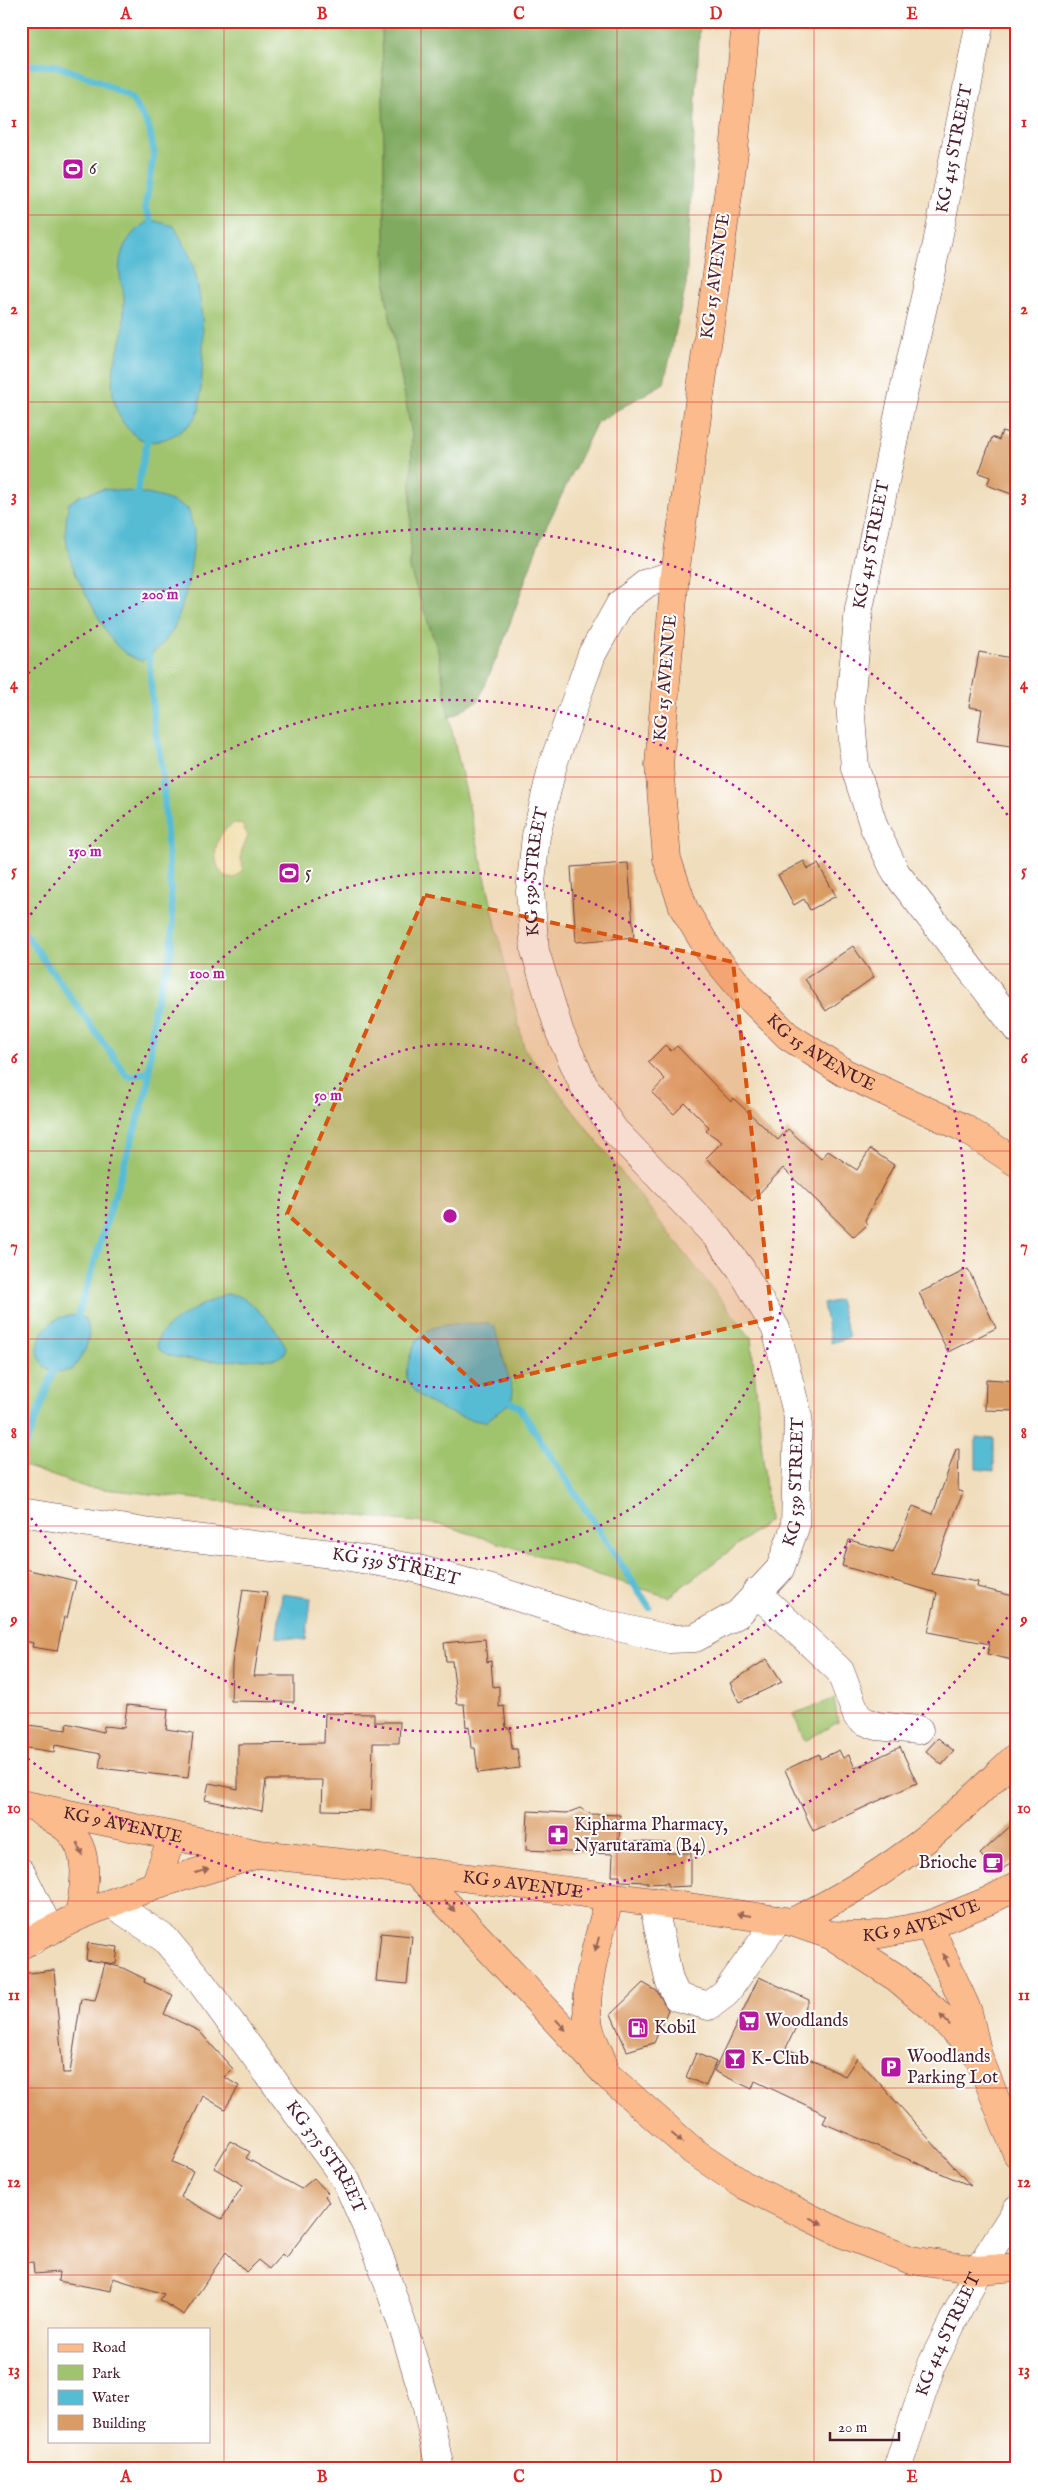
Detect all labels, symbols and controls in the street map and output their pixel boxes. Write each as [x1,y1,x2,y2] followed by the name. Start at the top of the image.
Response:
[120,5,133,25] text: A
[317,5,328,25] text: B
[513,5,525,25] text: C
[710,5,723,25] text: D
[906,5,918,25] text: E
[931,83,979,215] street label: KG 415 STREET
[11,113,17,133] text: 1
[1021,113,1027,133] text: 1
[61,157,85,181] sports icon: 6
[89,158,97,181] place label: 6
[696,212,736,340] street label: KG 15 AVENUE
[10,300,18,320] text: 2
[1020,300,1028,320] text: 2
[848,479,896,611] street label: KG 415 STREET
[11,487,17,507] text: 3
[1021,487,1027,507] text: 3
[142,585,179,604] text: 200 m
[649,614,683,742] street label: KG 15 AVENUE
[10,675,19,695] text: 4
[1020,675,1029,695] text: 4
[518,805,554,937] street label: KG 539 STREET
[68,842,102,861] text: 150 m
[277,861,301,885] sports icon: 5
[11,862,17,882] text: 5
[305,862,312,885] place label: 5
[1021,862,1027,882] text: 5
[189,964,225,983] text: 100 m
[761,1009,879,1097] street label: KG 15 AVENUE
[11,1049,19,1069] text: 6
[1021,1049,1029,1069] text: 6
[314,1086,342,1105] text: 50 m
[441,1207,459,1225] centre of rings
[10,1237,18,1257] text: 7
[1020,1237,1028,1257] text: 7
[777,1417,809,1550] street label: KG 539 STREET
[11,1424,17,1444] text: 8
[1021,1424,1027,1444] text: 8
[330,1543,462,1591] street label: KG 539 STREET
[10,1611,18,1631] text: 9
[1020,1611,1028,1631] text: 9
[7,1799,21,1819] text: 10
[1017,1799,1031,1819] text: 10
[61,1802,185,1849] street label: KG 9 AVENUE
[574,1814,728,1858] place label: Kipharma Pharmacy, Nyarutarama (B4)
[546,1823,570,1847] pharmacy icon: Kipharma Pharmacy, Nyarutarama (B4)
[76,1842,84,1857] one-way arrow
[981,1851,1005,1875] cafe icon: Brioche
[919,1852,977,1875] place label: Brioche
[194,1866,209,1874] one-way arrow
[461,1866,585,1904] street label: KG 9 AVENUE
[862,1894,983,1948] street label: KG 9 AVENUE
[444,1900,456,1912] one-way arrow
[736,1911,752,1919] one-way arrow
[592,1937,600,1952] one-way arrow
[942,1953,950,1967] one-way arrow
[8,1986,20,2006] text: 11
[1018,1986,1030,2006] text: 11
[737,2009,761,2033] supermarket icon: Woodlands
[765,2010,848,2033] place label: Woodlands
[939,2015,951,2027] one-way arrow
[626,2016,650,2040] fuel station icon: Kobil
[654,2017,696,2040] place label: Kobil
[555,2018,567,2030] one-way arrow
[907,2046,998,2090] place label: Woodlands Parking Lot
[723,2047,747,2071] bar icon: K-Club
[751,2048,809,2071] place label: K-Club
[879,2055,903,2079] parking icon: Woodlands Parking Lot
[280,2096,370,2217] street label: KG 375 STREET
[671,2132,684,2143] one-way arrow
[7,2173,21,2193] text: 12
[1017,2173,1031,2193] text: 12
[809,2217,823,2225] one-way arrow
[911,2269,986,2399] street label: KG 414 STREET
[48,2328,210,2442] legend
[92,2338,127,2357] text: Road
[8,2361,20,2381] text: 13
[1018,2361,1030,2381] text: 13
[92,2364,122,2383] text: Park
[92,2388,130,2407] text: Water
[830,2410,899,2442] scale bar
[92,2414,147,2433] text: Building
[838,2418,868,2437] text: 20 m
[120,2468,133,2488] text: A
[317,2468,328,2488] text: B
[513,2468,525,2488] text: C
[710,2468,723,2488] text: D
[906,2468,918,2488] text: E

